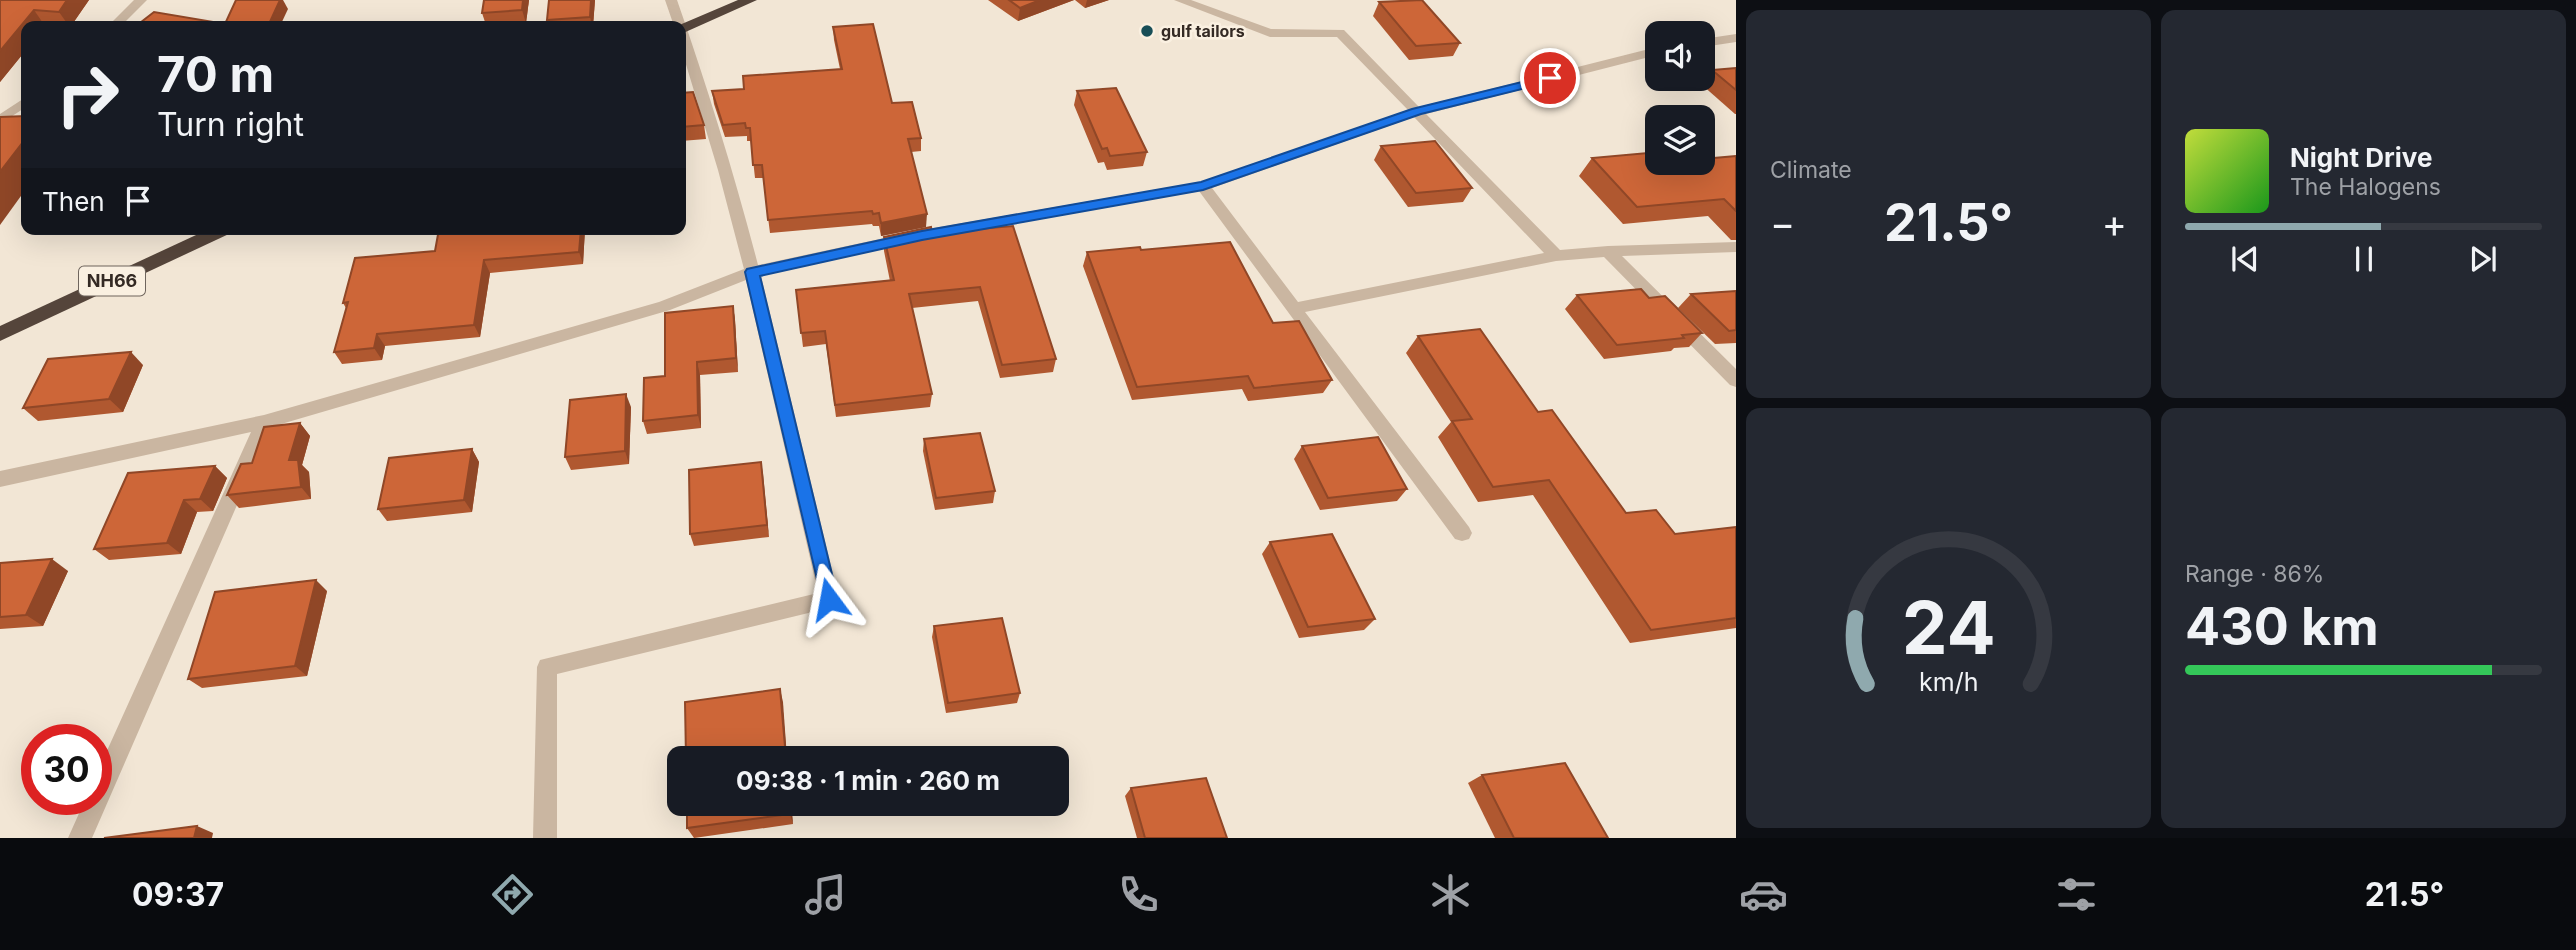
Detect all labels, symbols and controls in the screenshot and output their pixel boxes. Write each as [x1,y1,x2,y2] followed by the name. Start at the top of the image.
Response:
[1161,21,1245,41] place label: gulf tailors
[1645,21,1715,175] map controls
[1645,21,1715,91] button: sound
[1139,23,1155,39] marker: gulf tailors
[157,45,274,104] text: 70 m
[1520,48,1580,108] pin
[42,49,133,140] icon: right
[1531,59,1569,97] icon: arrive
[157,105,304,144] text: Turn right
[1645,105,1715,175] button: layers
[2290,142,2432,173] text: Night Drive
[1770,156,1852,184] text: Climate
[2290,173,2441,201] text: The Halogens
[119,182,157,220] icon: arrive
[42,186,105,217] text: Then
[1884,191,2013,254] text: 21.5°
[1770,200,1795,246] text: −
[2102,200,2127,246] text: +
[2226,240,2264,278] icon: previous
[2345,240,2383,278] icon: pause
[2464,240,2502,278] icon: next
[79,267,145,296] road number: NH66
[2185,560,2324,588] text: Range · 86%
[792,562,866,636] position arrow
[1902,583,1995,672] text: 24
[2185,595,2379,658] text: 430 km
[1919,667,1978,697] text: km/h
[21,724,112,815] speed limit sign: 30
[736,765,1000,796] text: 09:38 · 1 min · 260 m
[488,870,537,919] icon: directions
[801,870,850,919] icon: music
[1114,870,1163,919] icon: phone
[1426,870,1475,919] icon: climate
[1739,870,1788,919] icon: car
[2052,870,2101,919] icon: filters
[132,875,224,914] text: 09:37
[2365,875,2444,914] text: 21.5°

